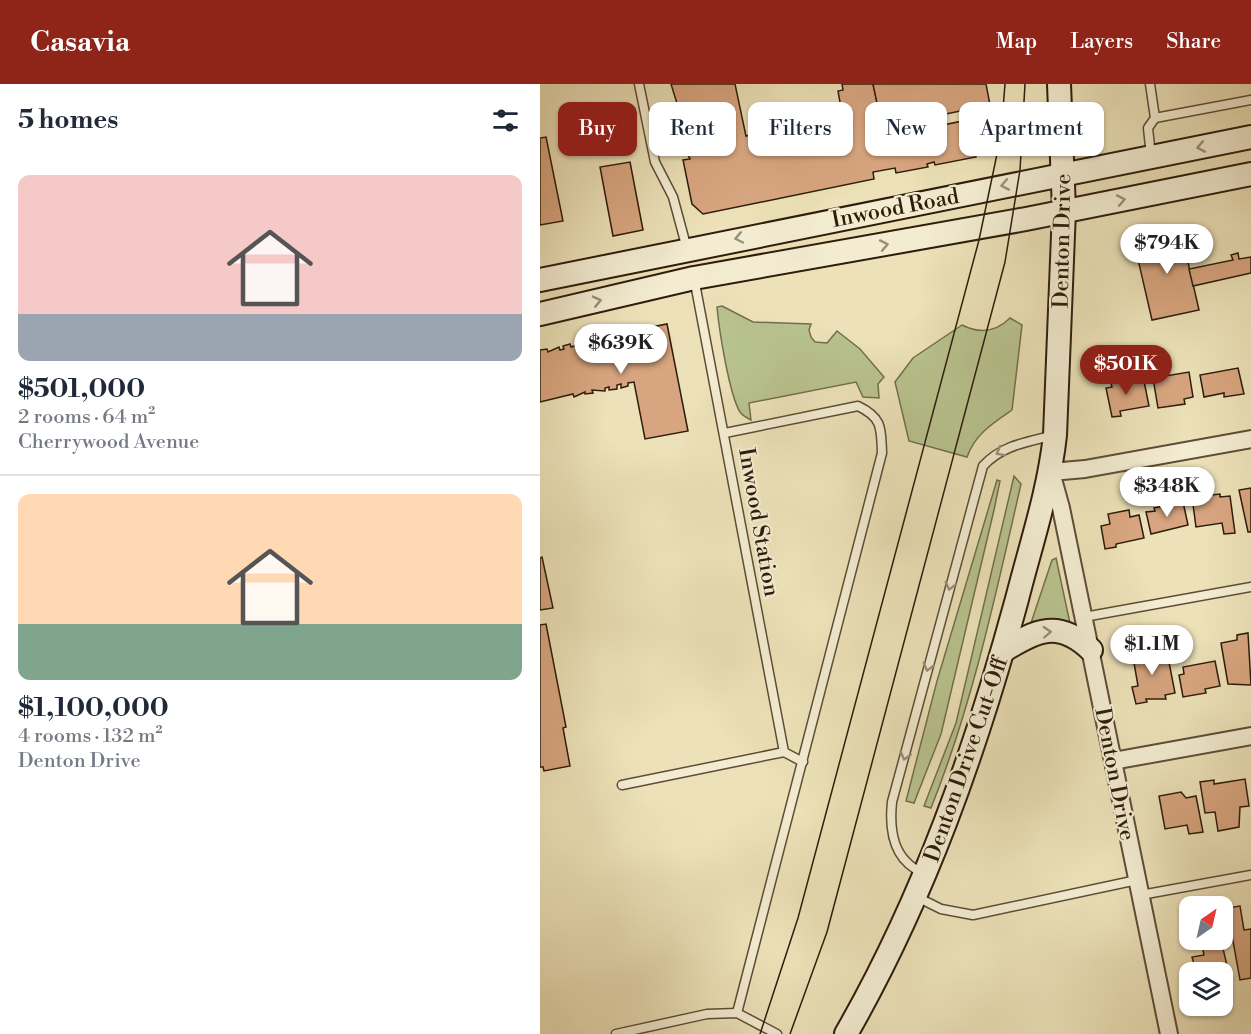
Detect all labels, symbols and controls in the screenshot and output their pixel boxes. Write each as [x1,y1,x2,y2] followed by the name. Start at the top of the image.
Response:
[30,25,130,60] text: Casavia
[996,29,1037,55] text: Map
[1070,29,1133,55] text: Layers
[1166,29,1221,55] text: Share
[558,102,637,156] chip: Buy
[649,102,736,156] chip: Rent
[748,102,853,156] chip: Filters
[865,102,947,156] chip: New
[959,102,1104,156] chip: Apartment
[18,104,118,136] text: 5 homes
[489,104,522,137] icon: filters
[1197,140,1207,153] one-way arrow
[1048,173,1077,309] street label: Denton Drive
[1001,178,1011,191] one-way arrow
[829,183,962,234] street label: Inwood Road
[1116,194,1126,207] one-way arrow
[216,214,324,322] icon: home
[1125,224,1209,275] pin: $794K
[734,231,744,244] one-way arrow
[1134,231,1200,256] text: $794K
[879,239,889,252] one-way arrow
[592,295,602,308] one-way arrow
[579,324,663,375] pin: $639K
[588,331,654,356] text: $639K
[1084,345,1168,396] pin: $501K
[1094,352,1158,377] text: $501K
[18,373,145,405] text: $501,000
[18,405,155,430] text: 2 rooms · 64 m²
[18,430,199,455] text: Cherrywood Avenue
[995,445,1006,456] one-way arrow
[732,446,785,599] street label: Inwood Station
[1125,467,1209,518] pin: $348K
[1134,474,1200,499] text: $348K
[216,533,324,641] icon: home
[945,581,958,591] one-way arrow
[1043,625,1052,638] one-way arrow
[1110,625,1194,676] pin: $1.1M
[1124,632,1180,657] text: $1.1M
[919,652,1015,866] street label: Denton Drive Cut-Off
[923,662,936,672] one-way arrow
[18,692,169,724] text: $1,100,000
[1088,706,1141,843] street label: Denton Drive
[18,724,162,749] text: 4 rooms · 132 m²
[18,749,141,774] text: Denton Drive
[899,751,912,761] one-way arrow
[1179,896,1233,950] north arrow
[1179,896,1233,1016] map controls
[1179,962,1233,1016] button: layers

